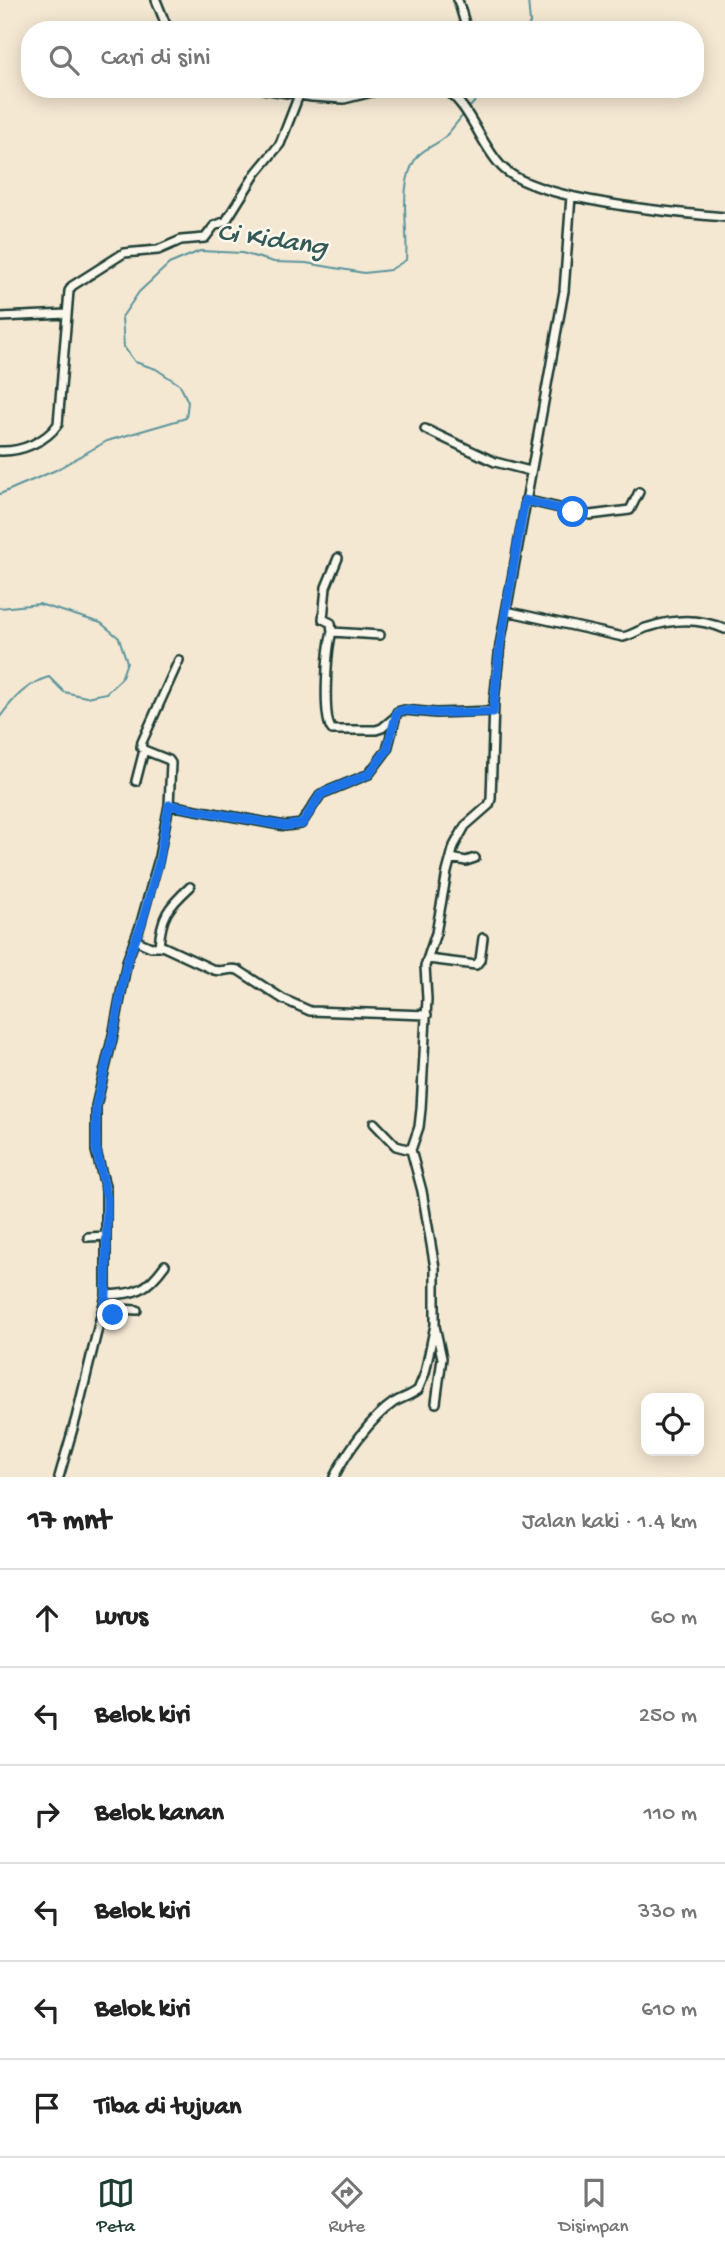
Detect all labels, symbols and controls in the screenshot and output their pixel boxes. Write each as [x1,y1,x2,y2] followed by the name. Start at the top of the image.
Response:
[21,21,704,98] search box
[45,41,83,79] icon: search
[101,44,211,75] text: Cari di sini
[215,217,331,265] water label: Ci Kidang
[557,496,588,527] route start
[97,1299,128,1330] route end
[641,1393,704,1456] map controls
[641,1393,704,1456] button: locate
[28,1505,111,1540] text: 17 mnt
[522,1509,697,1536] text: Jalan kaki · 1.4 km
[28,1599,66,1637] icon: ahead
[95,1603,148,1634] text: Lurus
[651,1605,697,1632] text: 60 m
[28,1697,66,1735] icon: left
[95,1701,191,1732] text: Belok kiri
[639,1703,697,1730] text: 250 m
[28,1795,66,1833] icon: right
[95,1799,224,1830] text: Belok kanan
[644,1801,697,1828] text: 110 m
[28,1893,66,1931] icon: left
[95,1897,191,1928] text: Belok kiri
[638,1899,697,1926] text: 330 m
[28,1991,66,2029] icon: left
[95,1995,191,2026] text: Belok kiri
[641,1997,697,2024] text: 610 m
[28,2089,66,2127] icon: arrive
[95,2093,241,2124] text: Tiba di tujuan
[96,2174,135,2239] tab: Peta
[328,2174,366,2239] tab: Rute
[559,2174,629,2239] tab: Disimpan

